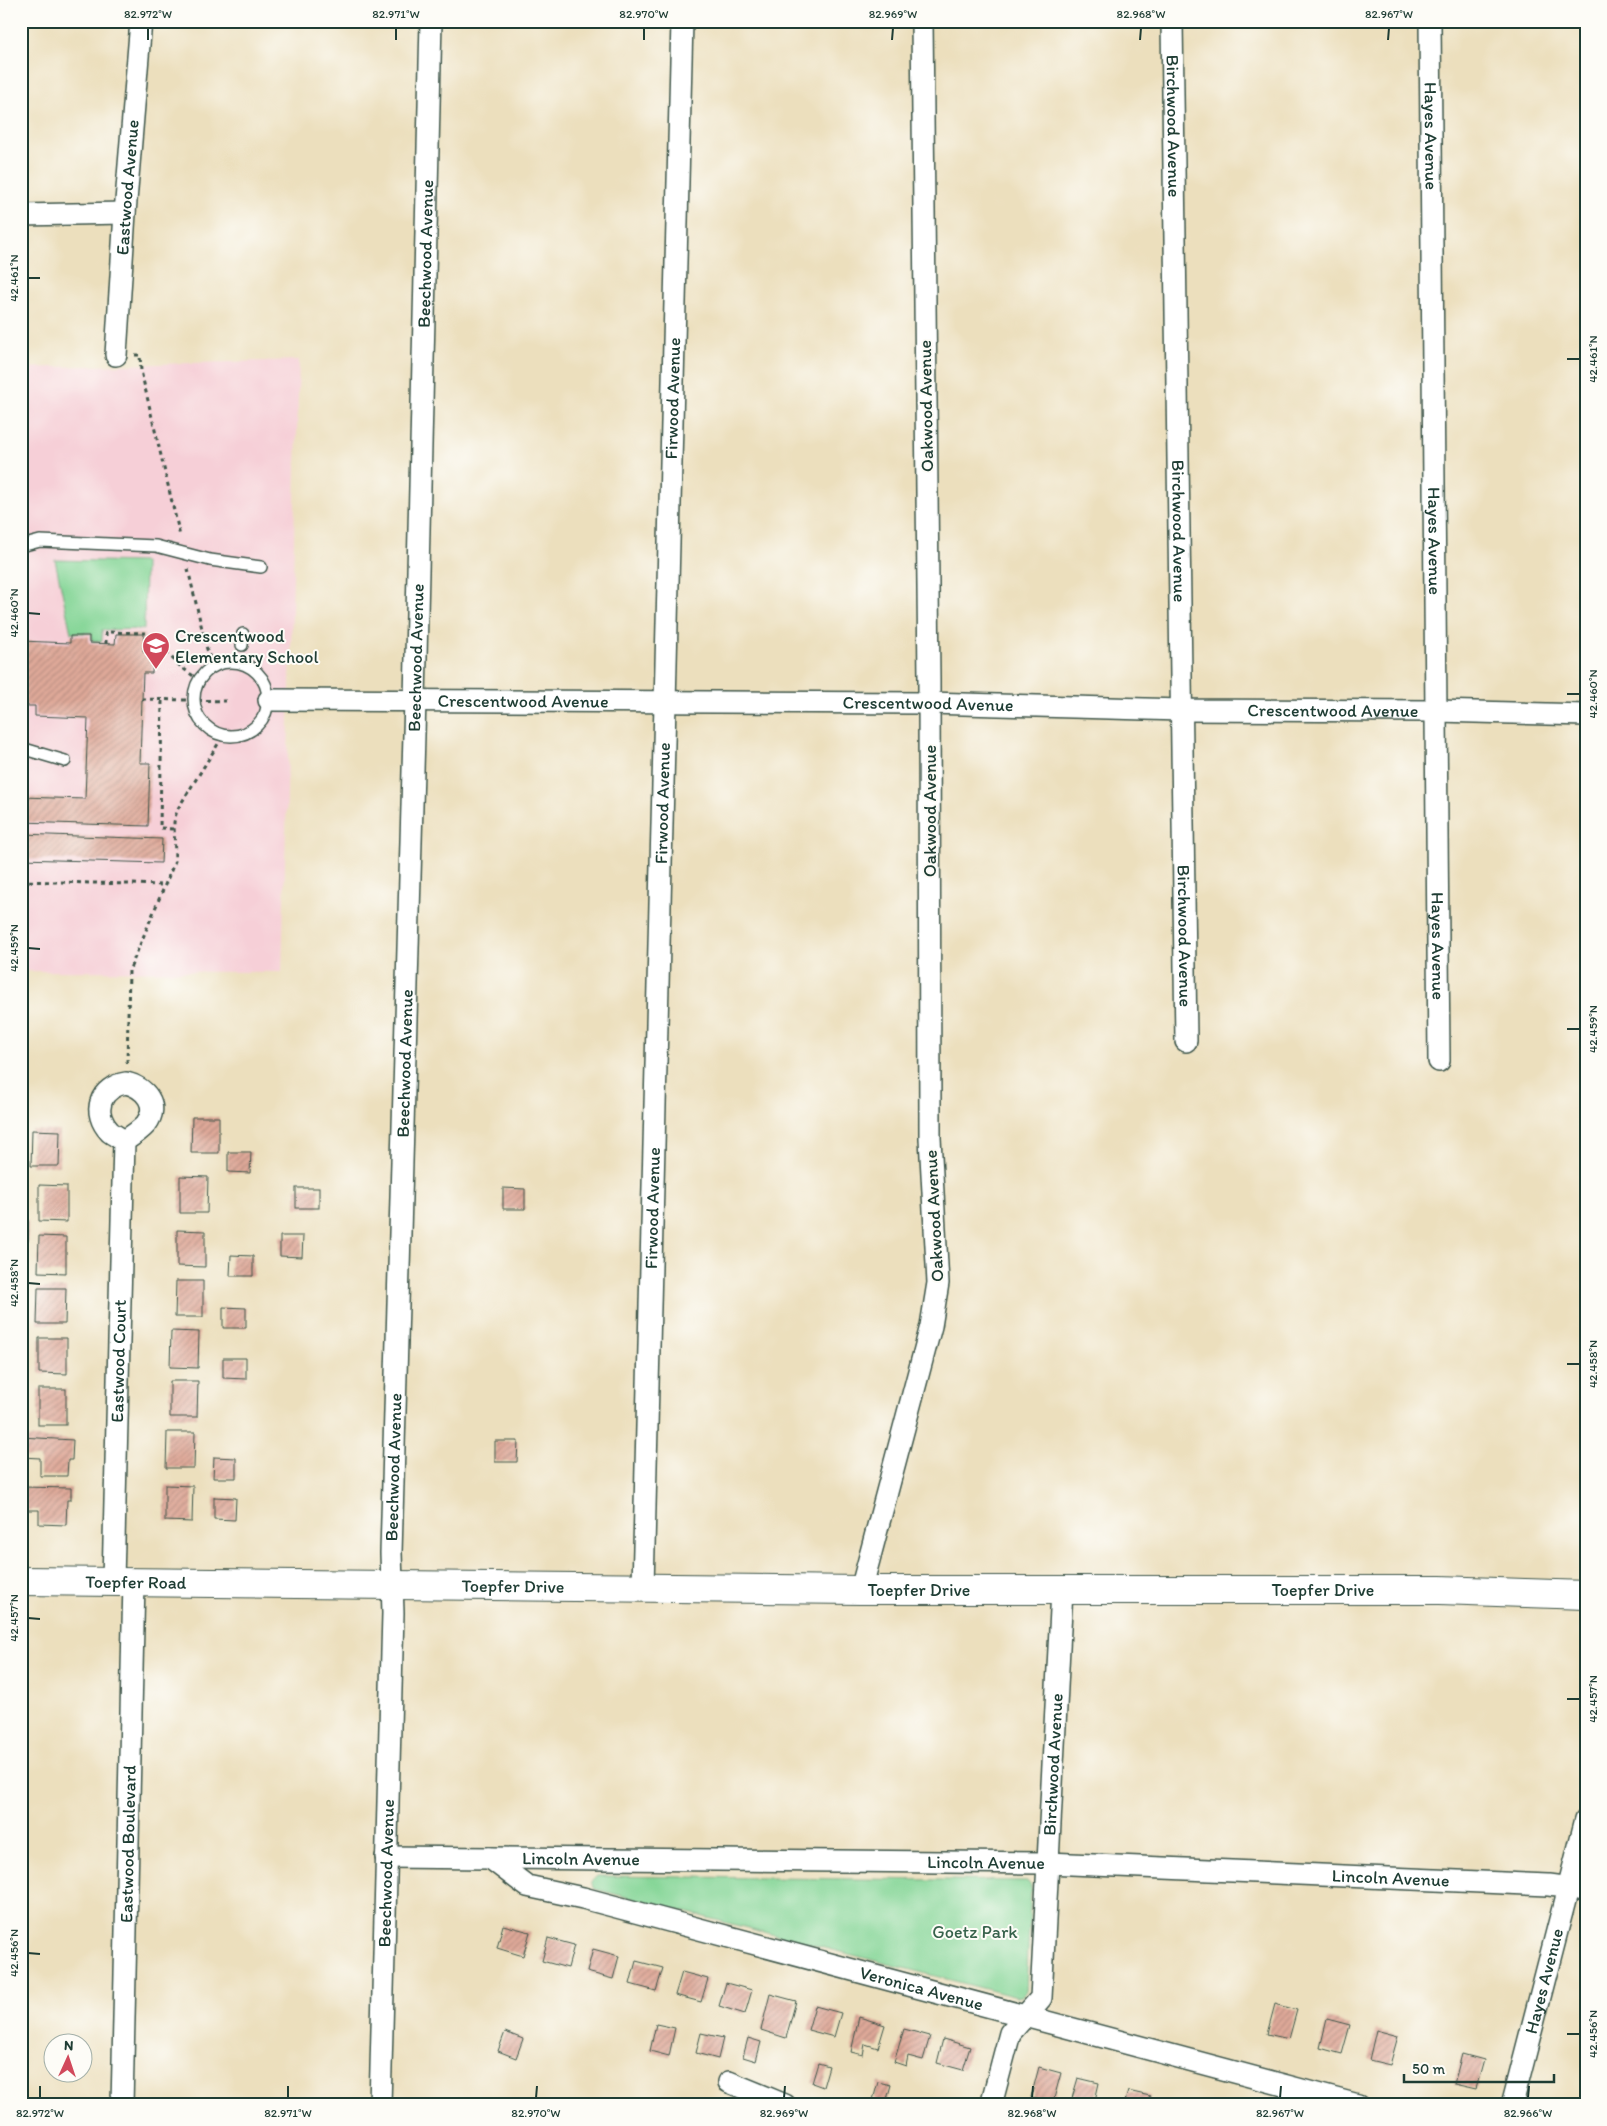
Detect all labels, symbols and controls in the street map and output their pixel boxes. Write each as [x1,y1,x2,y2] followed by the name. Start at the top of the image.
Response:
[124,7,172,21] text: 82.972°W
[372,7,420,21] text: 82.971°W
[619,7,669,21] text: 82.970°W
[869,7,917,21] text: 82.969°W
[1117,7,1165,21] text: 82.968°W
[1365,7,1413,21] text: 82.967°W
[1161,55,1185,197] street label: Birchwood Avenue
[1420,82,1442,190] street label: Hayes Avenue
[111,119,144,256] street label: Eastwood Avenue
[413,179,438,328] street label: Beechwood Avenue
[7,254,21,302] text: 42.461°N
[1586,335,1600,383] text: 42.461°N
[660,337,685,460] street label: Firwood Avenue
[914,340,938,472] street label: Oakwood Avenue
[1167,459,1191,602] street label: Birchwood Avenue
[1423,487,1446,595] street label: Hayes Avenue
[403,583,429,732] street label: Beechwood Avenue
[7,588,21,638] text: 42.460°N
[175,625,319,668] place label: Crescentwood Elementary School
[141,631,171,670] school or university icon: Crescentwood Elementary School
[1586,669,1600,719] text: 42.460°N
[437,690,609,713] street label: Crescentwood Avenue
[842,692,1014,716] street label: Crescentwood Avenue
[1247,699,1418,722] street label: Crescentwood Avenue
[650,742,675,864] street label: Firwood Avenue
[919,745,941,877] street label: Oakwood Avenue
[1173,864,1197,1007] street label: Birchwood Avenue
[1427,892,1449,1000] street label: Hayes Avenue
[7,924,21,972] text: 42.459°N
[392,989,418,1138] street label: Beechwood Avenue
[1586,1005,1600,1053] text: 42.459°N
[640,1147,665,1269] street label: Firwood Avenue
[920,1149,948,1283] street label: Oakwood Avenue
[7,1259,21,1307] text: 42.458°N
[106,1299,131,1423] street label: Eastwood Court
[1586,1340,1600,1388] text: 42.458°N
[380,1393,406,1542] street label: Beechwood Avenue
[85,1571,187,1594] street label: Toepfer Road
[461,1575,565,1598] street label: Toepfer Drive
[867,1579,970,1601] street label: Toepfer Drive
[1271,1579,1374,1601] street label: Toepfer Drive
[7,1594,21,1642] text: 42.457°N
[1586,1675,1600,1723] text: 42.457°N
[1038,1693,1068,1836] street label: Birchwood Avenue
[115,1765,141,1923] street label: Eastwood Boulevard
[373,1799,399,1948] street label: Beechwood Avenue
[522,1847,640,1870] street label: Lincoln Avenue
[927,1851,1045,1874] street label: Lincoln Avenue
[1331,1864,1450,1892] street label: Lincoln Avenue
[932,1921,1018,1943] park label: Goetz Park
[1520,1926,1568,2036] street label: Hayes Avenue
[7,1929,21,1977] text: 42.456°N
[857,1961,986,2015] street label: Veronica Avenue
[1586,2010,1600,2058] text: 42.456°N
[42,2034,92,2084] north arrow
[63,2037,74,2054] text: N
[1404,2051,1554,2083] scale bar
[1412,2060,1445,2078] text: 50 m
[16,2106,64,2120] text: 82.972°W
[264,2106,312,2120] text: 82.971°W
[511,2106,561,2120] text: 82.970°W
[760,2106,808,2120] text: 82.969°W
[1008,2106,1056,2120] text: 82.968°W
[1256,2106,1304,2120] text: 82.967°W
[1504,2106,1552,2120] text: 82.966°W

